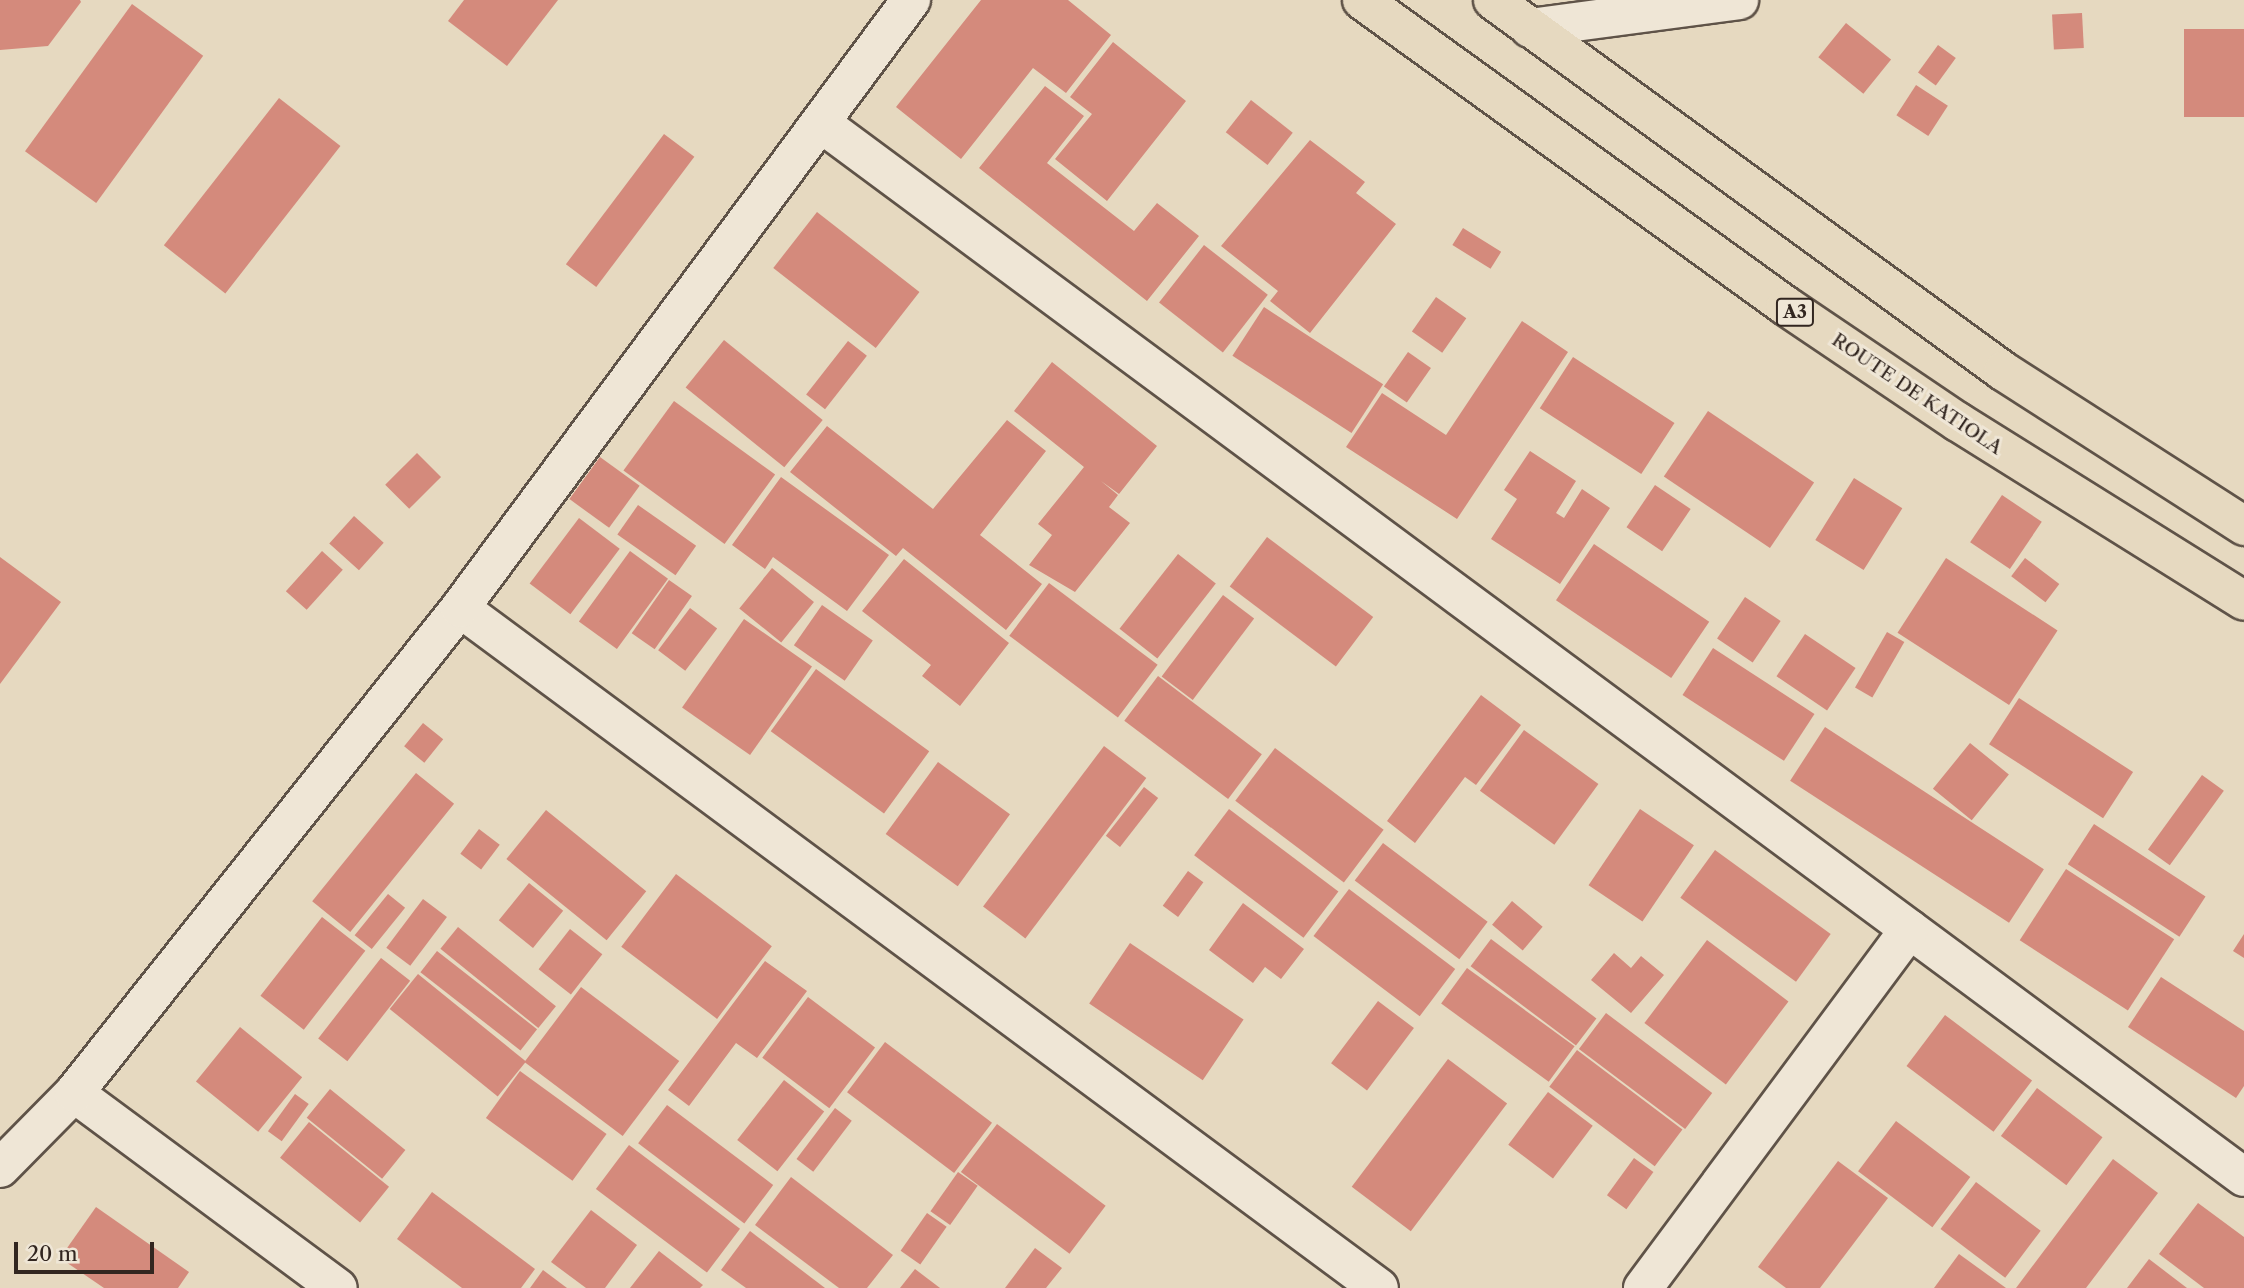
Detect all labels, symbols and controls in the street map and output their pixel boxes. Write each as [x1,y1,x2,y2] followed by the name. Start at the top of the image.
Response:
[1776,298,1814,326] road number: A3
[1828,328,2006,460] street label: ROUTE DE KATIOLA
[18,1228,158,1272] scale bar
[27,1241,78,1266] text: 20 m

